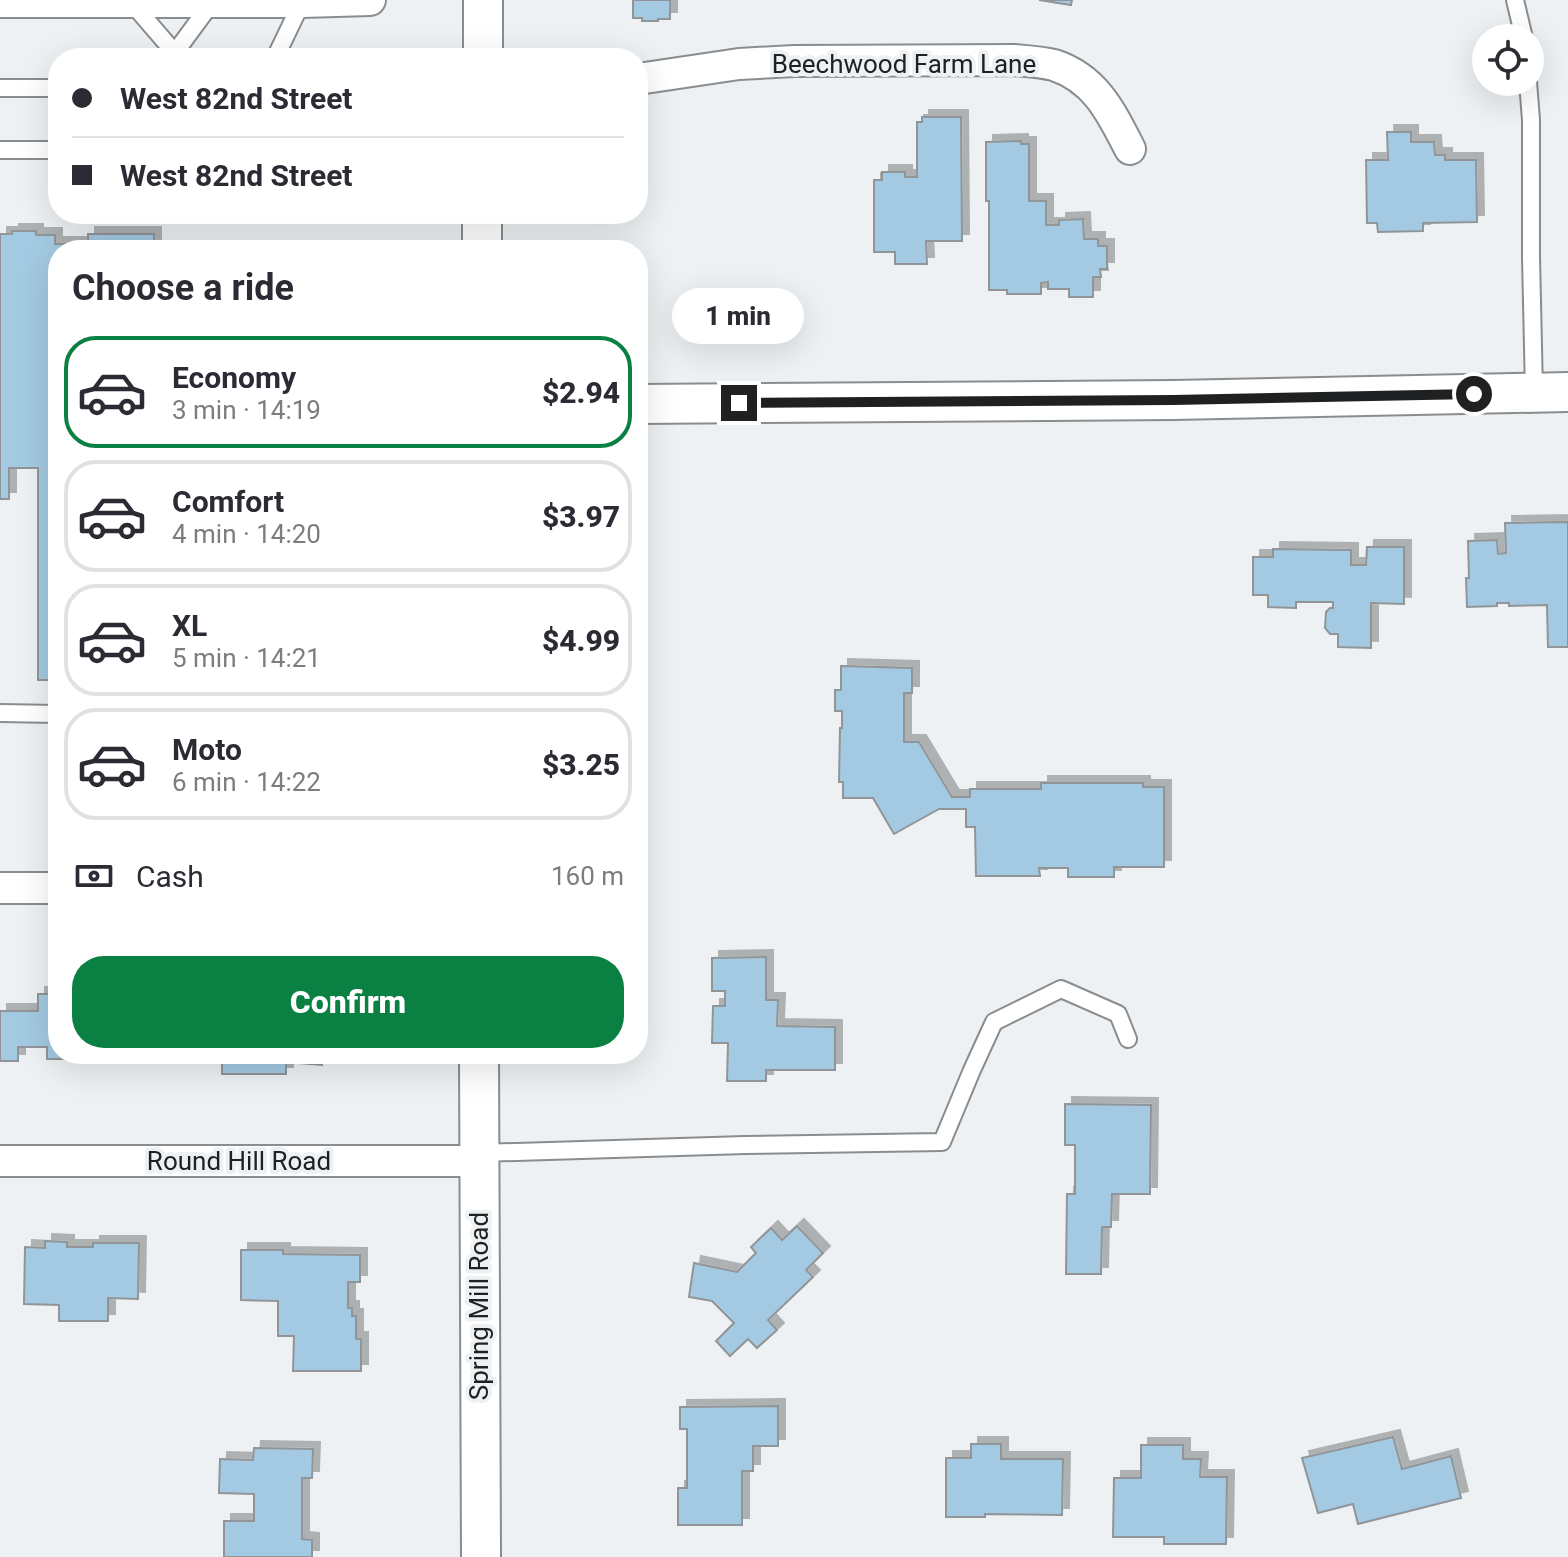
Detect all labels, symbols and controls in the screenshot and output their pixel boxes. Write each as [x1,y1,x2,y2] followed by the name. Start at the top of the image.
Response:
[1472,24,1544,96] map controls
[1472,24,1544,96] button: locate
[772,49,1036,79] street label: Beechwood Farm Lane
[120,81,353,116] text: West 82nd Street
[120,158,353,193] text: West 82nd Street
[72,267,294,309] text: Choose a ride
[673,287,805,343] callout: 1 min
[705,301,771,331] text: 1 min
[76,356,148,428] icon: car
[172,360,296,395] text: Economy
[542,375,620,410] text: $2.94
[1456,376,1492,412] route start
[721,385,757,421] route end
[172,395,321,425] text: 3 min · 14:19
[76,480,148,552] icon: car
[172,484,284,519] text: Comfort
[542,499,620,534] text: $3.97
[172,519,321,549] text: 4 min · 14:20
[76,604,148,676] icon: car
[172,608,207,643] text: XL
[542,623,620,658] text: $4.99
[172,643,321,673] text: 5 min · 14:21
[76,728,148,800] icon: car
[172,732,242,767] text: Moto
[542,747,620,782] text: $3.25
[172,767,321,797] text: 6 min · 14:22
[72,854,116,898] icon: cash
[136,859,204,894] text: Cash
[551,861,624,891] text: 160 m
[72,956,624,1048] button: Confirm
[147,1146,331,1176] street label: Round Hill Road
[464,1212,494,1400] street label: Spring Mill Road

